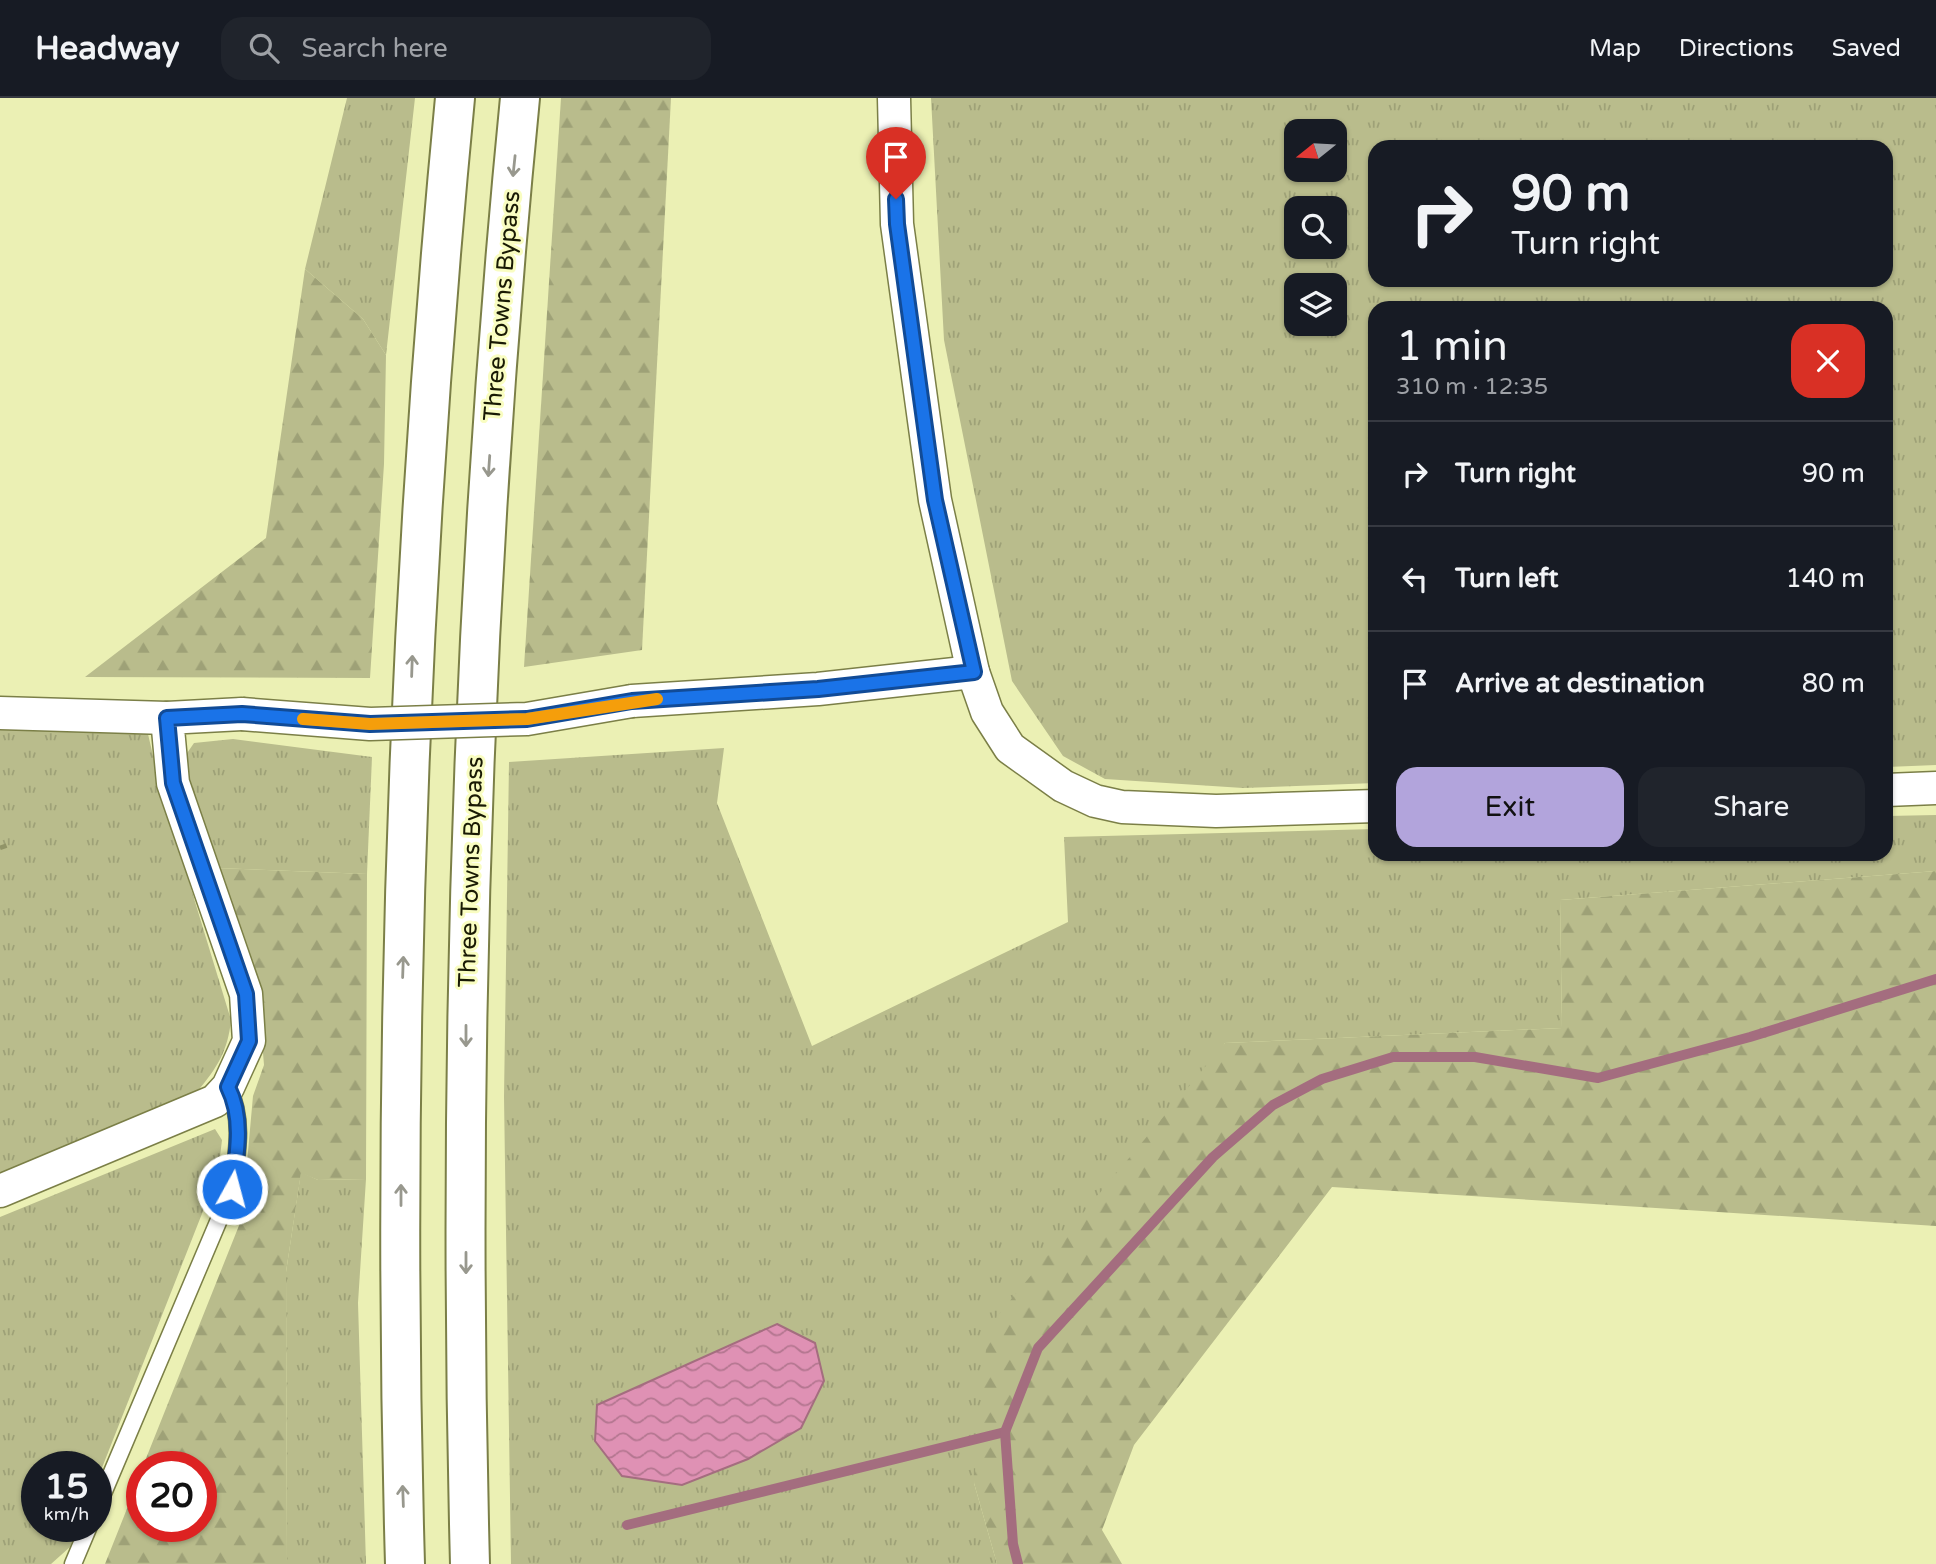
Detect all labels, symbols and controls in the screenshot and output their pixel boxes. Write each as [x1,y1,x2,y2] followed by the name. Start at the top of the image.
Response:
[221,17,711,80] search box
[35,29,179,68] text: Headway
[245,29,283,67] icon: search
[301,33,448,64] text: Search here
[1589,34,1641,63] text: Map
[1679,34,1794,63] text: Directions
[1832,34,1901,63] text: Saved
[1284,119,1348,182] north arrow
[1284,119,1347,336] map controls
[866,127,926,199] pin
[877,138,915,176] icon: arrive
[507,154,520,177] one-way arrow
[1511,165,1630,224] text: 90 m
[1396,168,1487,259] icon: right
[477,190,527,422] street label: Three Towns Bypass
[1284,196,1347,259] button: search
[1511,225,1660,263] text: Turn right
[1284,273,1347,336] button: layers
[1396,321,1508,372] text: 1 min
[1791,324,1865,398] button: close
[1396,373,1548,401] text: 310 m · 12:35
[483,454,496,477] one-way arrow
[1396,455,1434,493] icon: right
[1455,458,1576,489] text: Turn right
[1802,458,1865,489] text: 90 m
[1396,560,1434,598] icon: left
[1455,563,1558,594] text: Turn left
[1785,563,1865,594] text: 140 m
[406,655,419,678] one-way arrow
[1396,665,1434,703] icon: arrive
[1455,668,1705,699] text: Arrive at destination
[1802,668,1865,699] text: 80 m
[452,756,490,988] street label: Three Towns Bypass
[1396,767,1624,847] button: Exit
[1638,767,1865,847] button: Share
[396,956,410,979] one-way arrow
[459,1024,473,1047] one-way arrow
[195,1152,269,1226] position arrow
[394,1184,408,1207] one-way arrow
[459,1252,473,1275] one-way arrow
[126,1451,217,1542] speed limit sign: 20
[45,1466,88,1508] text: 15
[396,1485,409,1508] one-way arrow
[44,1503,89,1525] text: km/h

